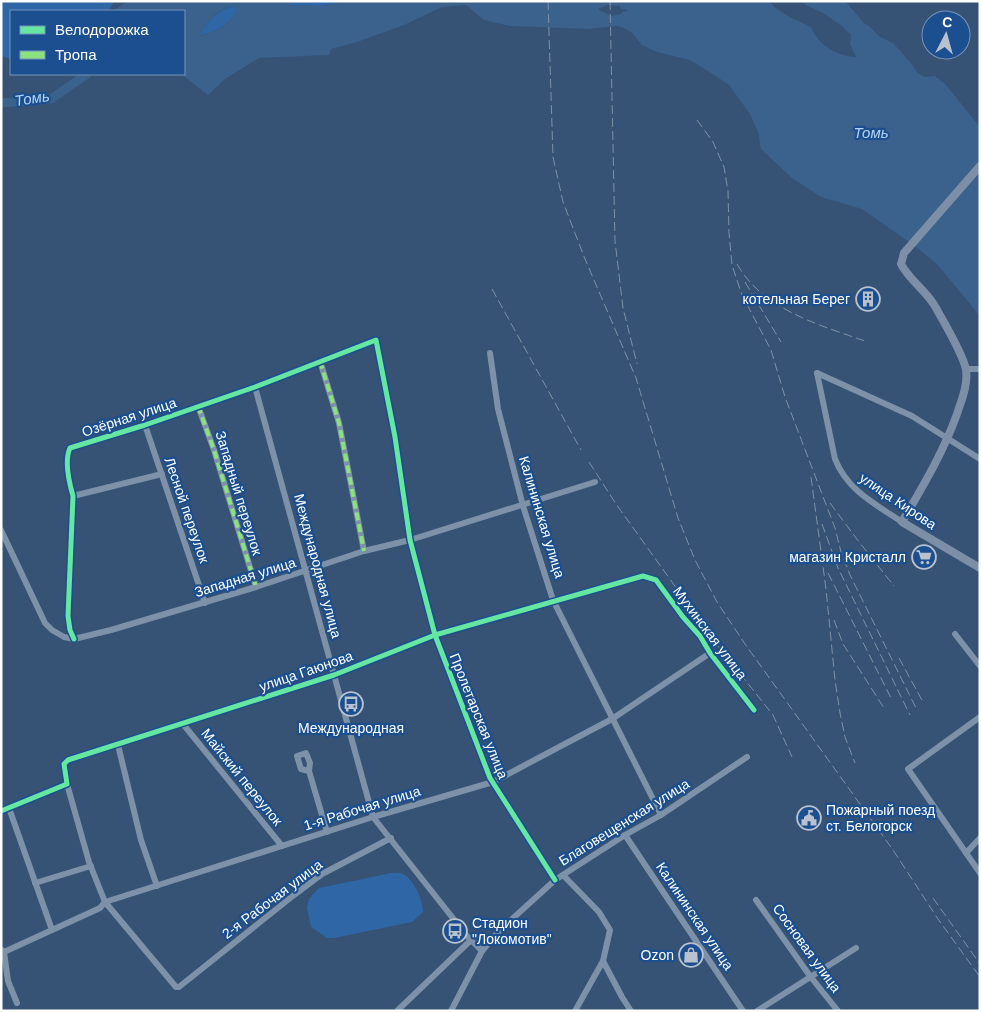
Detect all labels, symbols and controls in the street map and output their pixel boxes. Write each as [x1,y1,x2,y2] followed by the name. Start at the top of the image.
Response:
[10,10,185,75] legend
[921,10,971,60] north arrow
[941,14,953,31] text: С
[55,21,149,38] text: Велодорожка
[55,46,97,63] text: Тропа
[13,87,51,109] water label: Томь
[853,124,889,141] water label: Томь
[855,286,881,312] building icon: котельная Берег
[743,291,850,307] place label: котельная Берег
[80,394,178,440] street label: Озёрная улица
[212,429,266,558] street label: Западный переулок
[516,454,568,580] street label: Калининская улица
[161,455,213,566] street label: Лесной переулок
[857,469,940,533] street label: улица Кирова
[291,492,345,640] street label: Международная улица
[911,544,937,570] supermarket icon: магазин Кристалл
[789,549,906,565] place label: магазин Кристалл
[192,554,298,600] street label: Западная улица
[670,583,750,683] street label: Мухинская улица
[257,647,355,695] street label: улица Гаюнова
[447,651,512,781] street label: Пролетарская улица
[338,691,364,717] bus stop icon: Международная
[298,720,404,736] place label: Международная
[198,725,286,829] street label: Майский переулок
[556,775,692,869] street label: Благовещенская улица
[302,783,422,833] street label: 1-я Рабочая улица
[826,802,935,834] place label: Пожарный поезд ст. Белогорск
[796,805,822,831] public building icon: Пожарный поезд ст. Белогорск
[219,856,325,942] street label: 2-я Рабочая улица
[653,859,737,973] street label: Калининская улица
[770,901,845,996] street label: Сосновая улица
[472,915,552,947] place label: Стадион "Локомотив"
[442,918,468,944] bus stop icon: Стадион "Локомотив"
[678,942,704,968] shop icon: Ozon
[641,947,674,963] place label: Ozon

